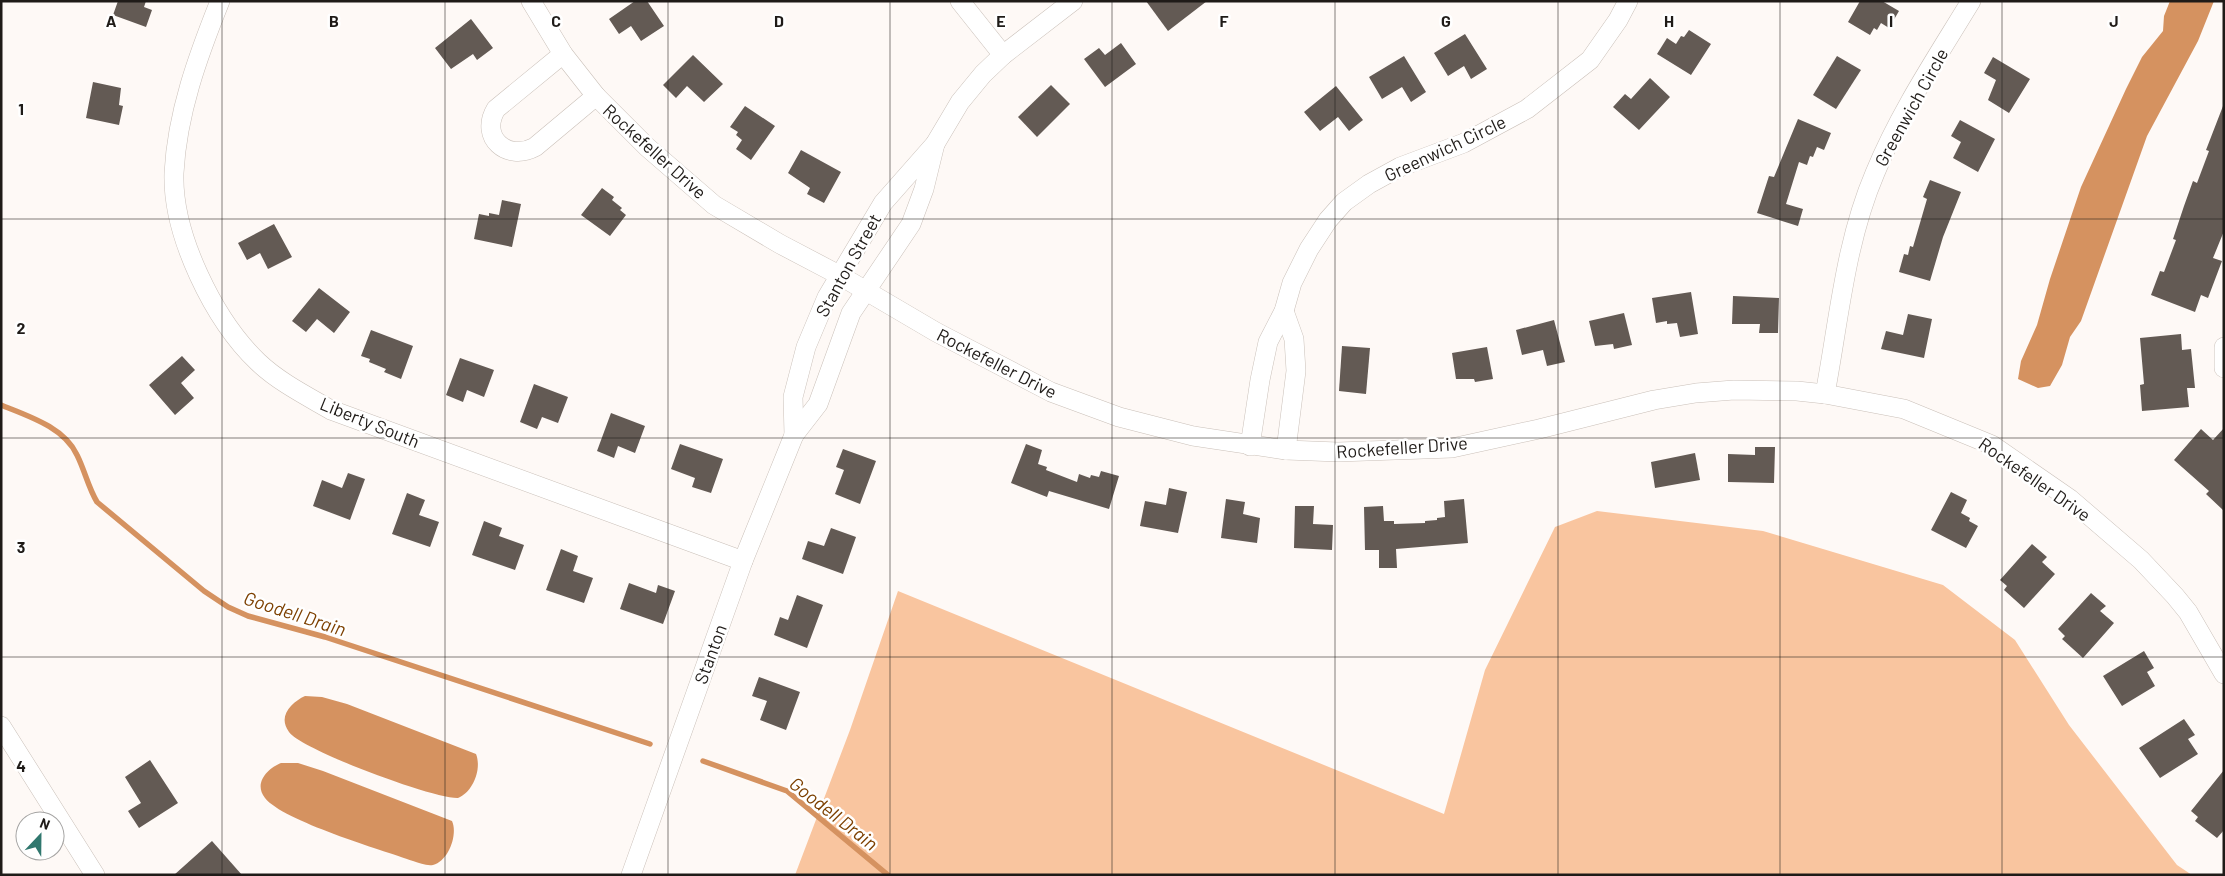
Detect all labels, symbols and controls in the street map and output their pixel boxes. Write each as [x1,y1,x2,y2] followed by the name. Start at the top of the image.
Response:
[106,11,117,30] text: A
[329,11,339,30] text: B
[551,11,561,30] text: C
[774,11,784,30] text: D
[996,11,1006,30] text: E
[1220,11,1229,30] text: F
[1441,11,1451,30] text: G
[1664,11,1674,30] text: H
[1889,11,1893,30] text: I
[2109,11,2119,30] text: J
[1869,44,1953,170] street label: Greenwich Circle
[18,99,24,118] text: 1
[599,99,711,203] street label: Rockefeller Drive
[1381,110,1509,186] street label: Greenwich Circle
[811,210,885,320] street label: Stanton Street
[17,318,26,337] text: 2
[933,323,1061,403] street label: Rockefeller Drive
[317,392,423,452] street label: Liberty South
[1336,431,1468,463] street label: Rockefeller Drive
[1975,432,2095,526] street label: Rockefeller Drive
[17,537,25,556] text: 3
[241,586,349,640] water label: Goodell Drain
[689,621,731,687] street label: Stanton
[16,756,26,775] text: 4
[785,771,883,855] water label: Goodell Drain
[15,811,65,861] north arrow
[38,814,53,833] text: N

